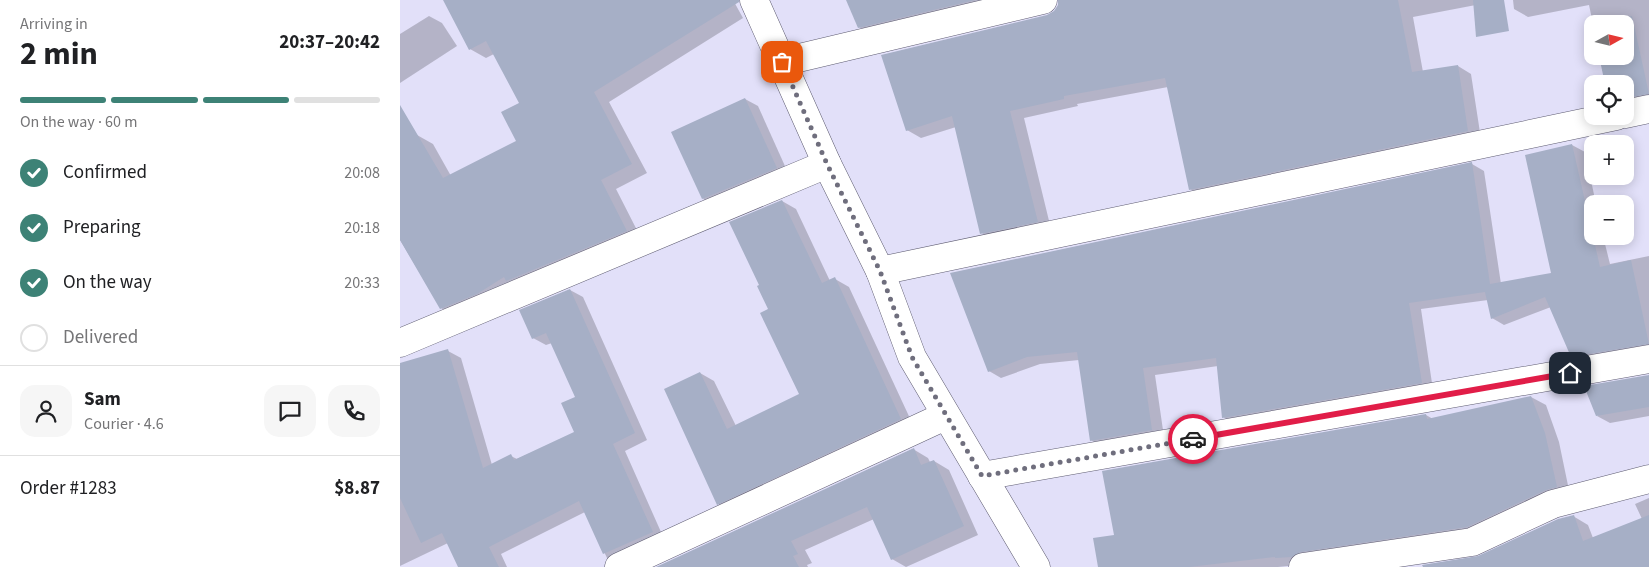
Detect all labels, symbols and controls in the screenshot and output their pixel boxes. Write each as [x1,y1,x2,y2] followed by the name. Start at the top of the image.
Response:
[20,13,88,35] text: Arriving in
[1584,15,1634,65] north arrow
[1584,15,1634,245] map controls
[279,29,380,56] text: 20:37–20:42
[20,31,98,77] text: 2 min
[761,41,803,83] pin
[768,48,796,76] icon: bag
[1584,75,1634,125] button: locate
[20,111,137,133] text: On the way · 60 m
[1584,135,1634,185] button: +
[20,159,48,187] icon: check
[63,159,147,186] text: Confirmed
[344,162,380,184] text: 20:08
[1584,195,1634,245] button: −
[20,214,48,242] icon: check
[63,214,141,241] text: Preparing
[344,217,380,239] text: 20:18
[20,269,48,297] icon: check
[63,269,152,296] text: On the way
[344,272,380,294] text: 20:33
[63,324,138,351] text: Delivered
[1549,352,1591,394] pin
[1556,359,1584,387] icon: home
[20,385,72,437] button: person
[264,385,316,437] button: chat
[328,385,380,437] button: phone
[84,386,121,413] text: Sam
[84,413,164,435] text: Courier · 4.6
[1168,414,1218,464] courier
[1179,425,1207,453] icon: car
[20,475,117,502] text: Order #1283
[334,475,380,502] text: $8.87

